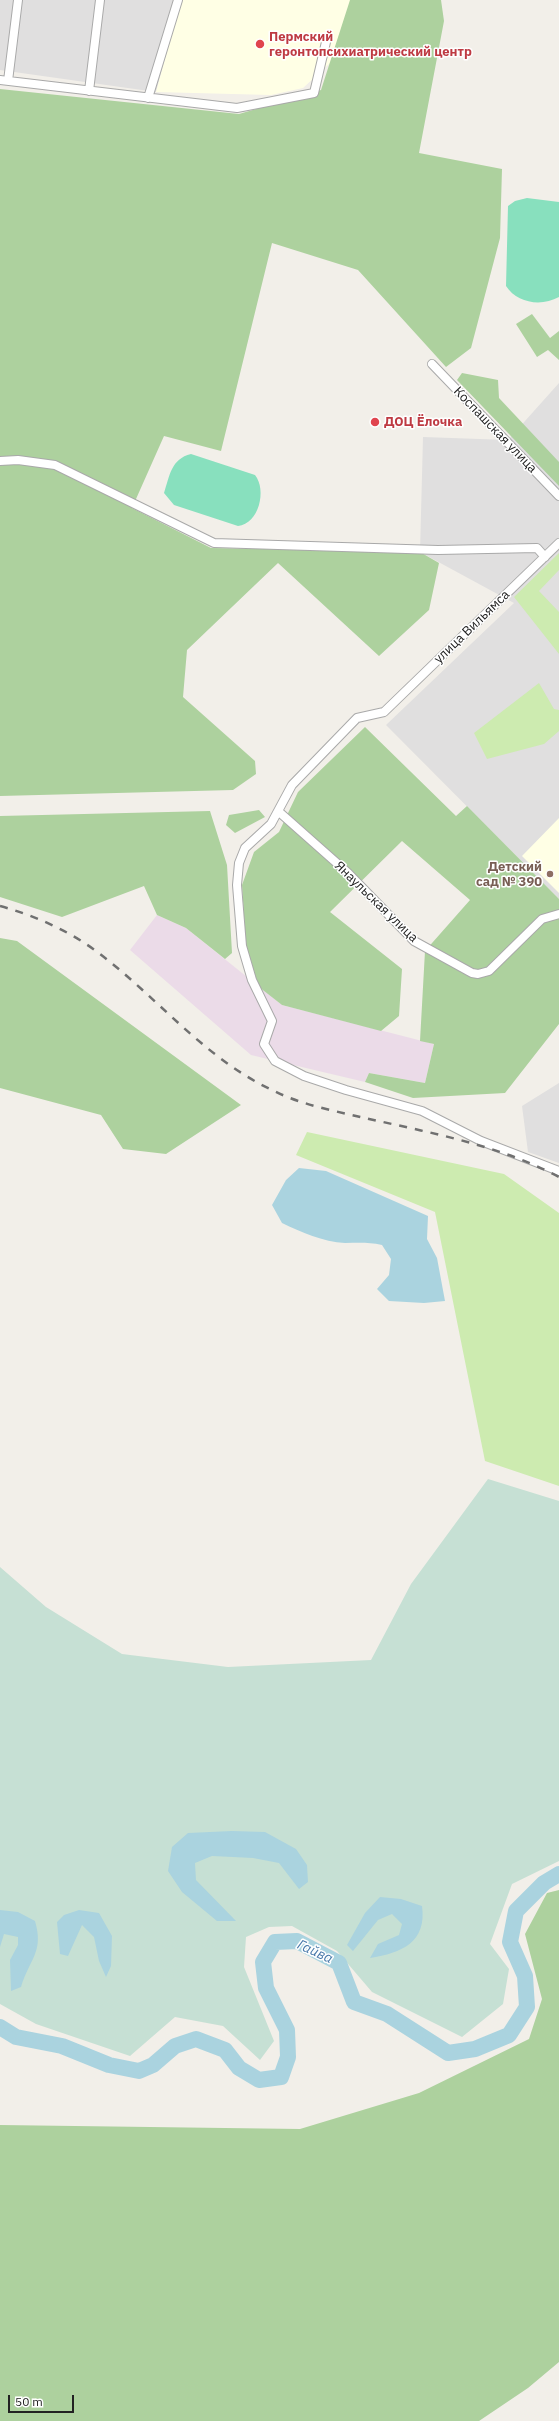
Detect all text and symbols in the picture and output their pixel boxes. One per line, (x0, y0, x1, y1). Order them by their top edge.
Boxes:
place label: Пермский геронтопсихиатрический центр (269, 29, 472, 60)
marker: Пермский геронтопсихиатрический центр (254, 38, 266, 50)
street label: Коспашская улица (450, 384, 540, 476)
place label: ДОЦ Ёлочка (384, 414, 462, 430)
marker: ДОЦ Ёлочка (369, 416, 381, 428)
street label: улица Вильямса (431, 587, 513, 667)
street label: Янаульская улица (331, 858, 421, 946)
place label: Детский сад № 390 (476, 859, 542, 890)
marker: Детский сад № 390 (545, 869, 555, 879)
water label: Гайва (295, 1936, 335, 1968)
scale bar (10, 2387, 76, 2413)
text: 50 m (15, 2394, 43, 2409)

